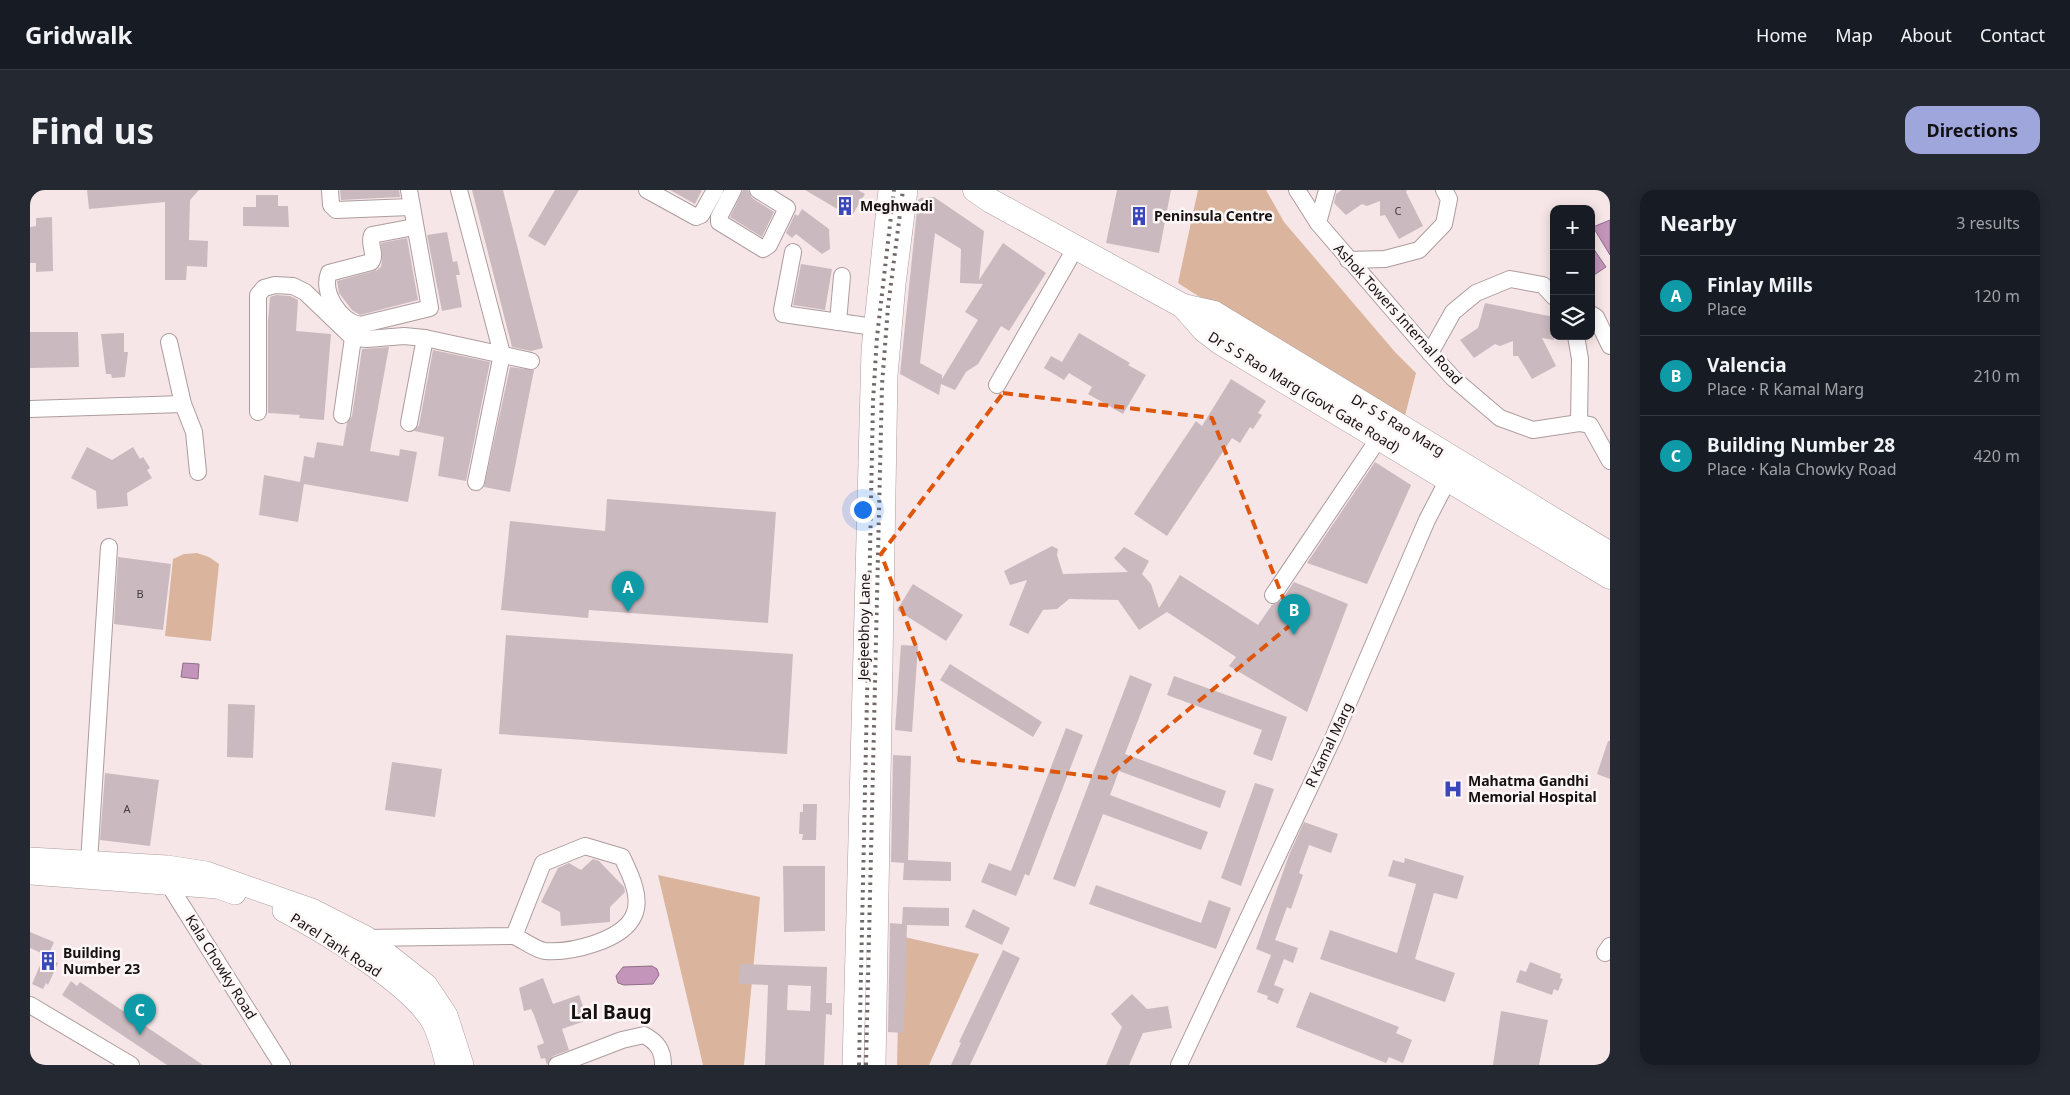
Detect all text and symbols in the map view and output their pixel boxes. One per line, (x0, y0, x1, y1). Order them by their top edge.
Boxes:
text: Gridwalk (25, 18, 132, 51)
text: Home (1756, 23, 1807, 47)
text: Map (1835, 23, 1873, 47)
text: About (1901, 23, 1952, 47)
text: Contact (1980, 23, 2045, 47)
button: Directions (1905, 106, 2040, 154)
text: Find us (30, 107, 154, 154)
building icon: Meghwadi (834, 195, 856, 217)
place label: Meghwadi (860, 196, 933, 215)
house number: C (1395, 203, 1402, 218)
building icon: Peninsula Centre (1128, 205, 1150, 227)
map controls (1550, 205, 1595, 340)
button: + (1550, 205, 1595, 250)
place label: Peninsula Centre (1154, 206, 1273, 225)
text: Nearby (1660, 209, 1736, 237)
text: 3 results (1956, 212, 2020, 234)
street label: Ashok Towers Internal Road (1330, 239, 1467, 388)
button: − (1550, 250, 1595, 295)
text: Finlay Mills (1707, 272, 1813, 298)
text: A (1670, 285, 1682, 307)
text: 120 m (1973, 285, 2020, 307)
button: layers (1550, 295, 1595, 340)
text: Place (1707, 298, 1747, 320)
street label: Dr S S Rao Marg (Govt Gate Road) (1205, 328, 1403, 456)
text: Valencia (1707, 352, 1787, 378)
text: B (1671, 365, 1681, 387)
text: 210 m (1973, 365, 2020, 387)
text: Place · R Kamal Marg (1707, 378, 1864, 400)
street label: Dr S S Rao Marg (1348, 391, 1448, 459)
text: Building Number 28 (1707, 432, 1895, 458)
text: C (1671, 445, 1681, 467)
text: 420 m (1973, 445, 2020, 467)
text: Place · Kala Chowky Road (1707, 458, 1897, 480)
your location (850, 497, 876, 523)
pin: A (612, 571, 644, 612)
street label: Jeejeebhoy Lane (853, 573, 874, 683)
house number: B (136, 586, 144, 601)
pin: B (1278, 594, 1310, 635)
street label: R Kamal Marg (1301, 699, 1357, 790)
place label: Mahatma Gandhi Memorial Hospital (1468, 771, 1597, 806)
hospital icon: Mahatma Gandhi Memorial Hospital (1442, 778, 1464, 800)
house number: A (123, 801, 131, 816)
street label: Parel Tank Road (287, 908, 385, 981)
street label: Kala Chowky Road (182, 911, 261, 1023)
place label: Building Number 23 (63, 943, 140, 978)
building icon: Building Number 23 (37, 950, 59, 972)
pin: C (124, 994, 156, 1035)
district label: Lal Baug (571, 999, 651, 1025)

